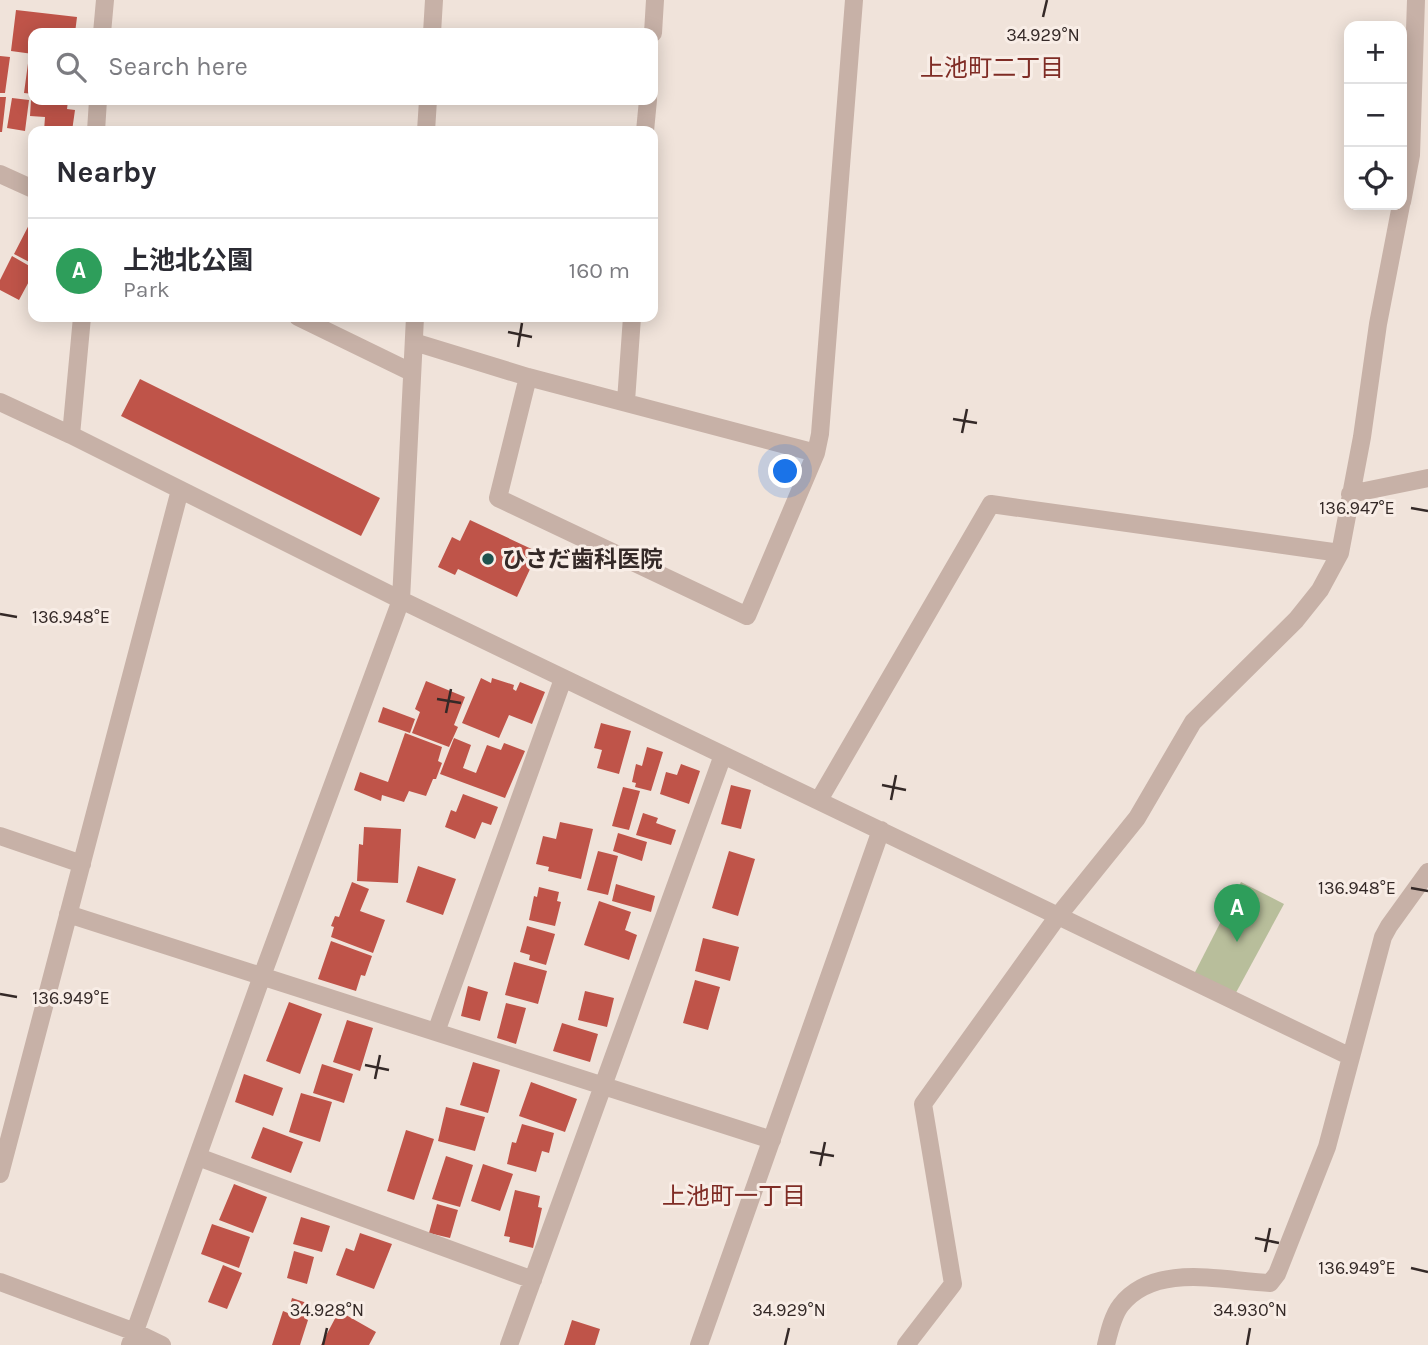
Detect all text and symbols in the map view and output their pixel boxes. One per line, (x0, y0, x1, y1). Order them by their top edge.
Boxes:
map controls (1344, 21, 1407, 210)
button: + (1344, 21, 1407, 84)
text: 34.929°N (1006, 24, 1080, 46)
search box (28, 28, 658, 105)
icon: search (52, 48, 90, 86)
text: Search here (108, 51, 248, 82)
district label: 上池町二丁目 (920, 54, 1064, 82)
button: − (1344, 84, 1407, 147)
button: locate (1344, 147, 1407, 210)
text: Nearby (56, 154, 156, 190)
text: 上池北公園 (123, 245, 253, 276)
text: A (72, 257, 86, 284)
text: 160 m (569, 257, 630, 284)
text: Park (123, 276, 170, 303)
your location (768, 454, 802, 488)
text: 136.947°E (1319, 497, 1395, 519)
place label: ひさだ歯科医院 (502, 546, 663, 573)
marker: ひさだ歯科医院 (480, 551, 496, 567)
text: 136.948°E (32, 606, 110, 628)
text: 136.948°E (1318, 877, 1396, 899)
pin: A (1214, 884, 1260, 942)
text: 136.949°E (32, 987, 110, 1009)
district label: 上池町一丁目 (662, 1182, 806, 1210)
text: 136.949°E (1318, 1257, 1396, 1279)
text: 34.928°N (290, 1299, 364, 1321)
text: 34.929°N (752, 1299, 826, 1321)
text: 34.930°N (1213, 1299, 1287, 1321)

